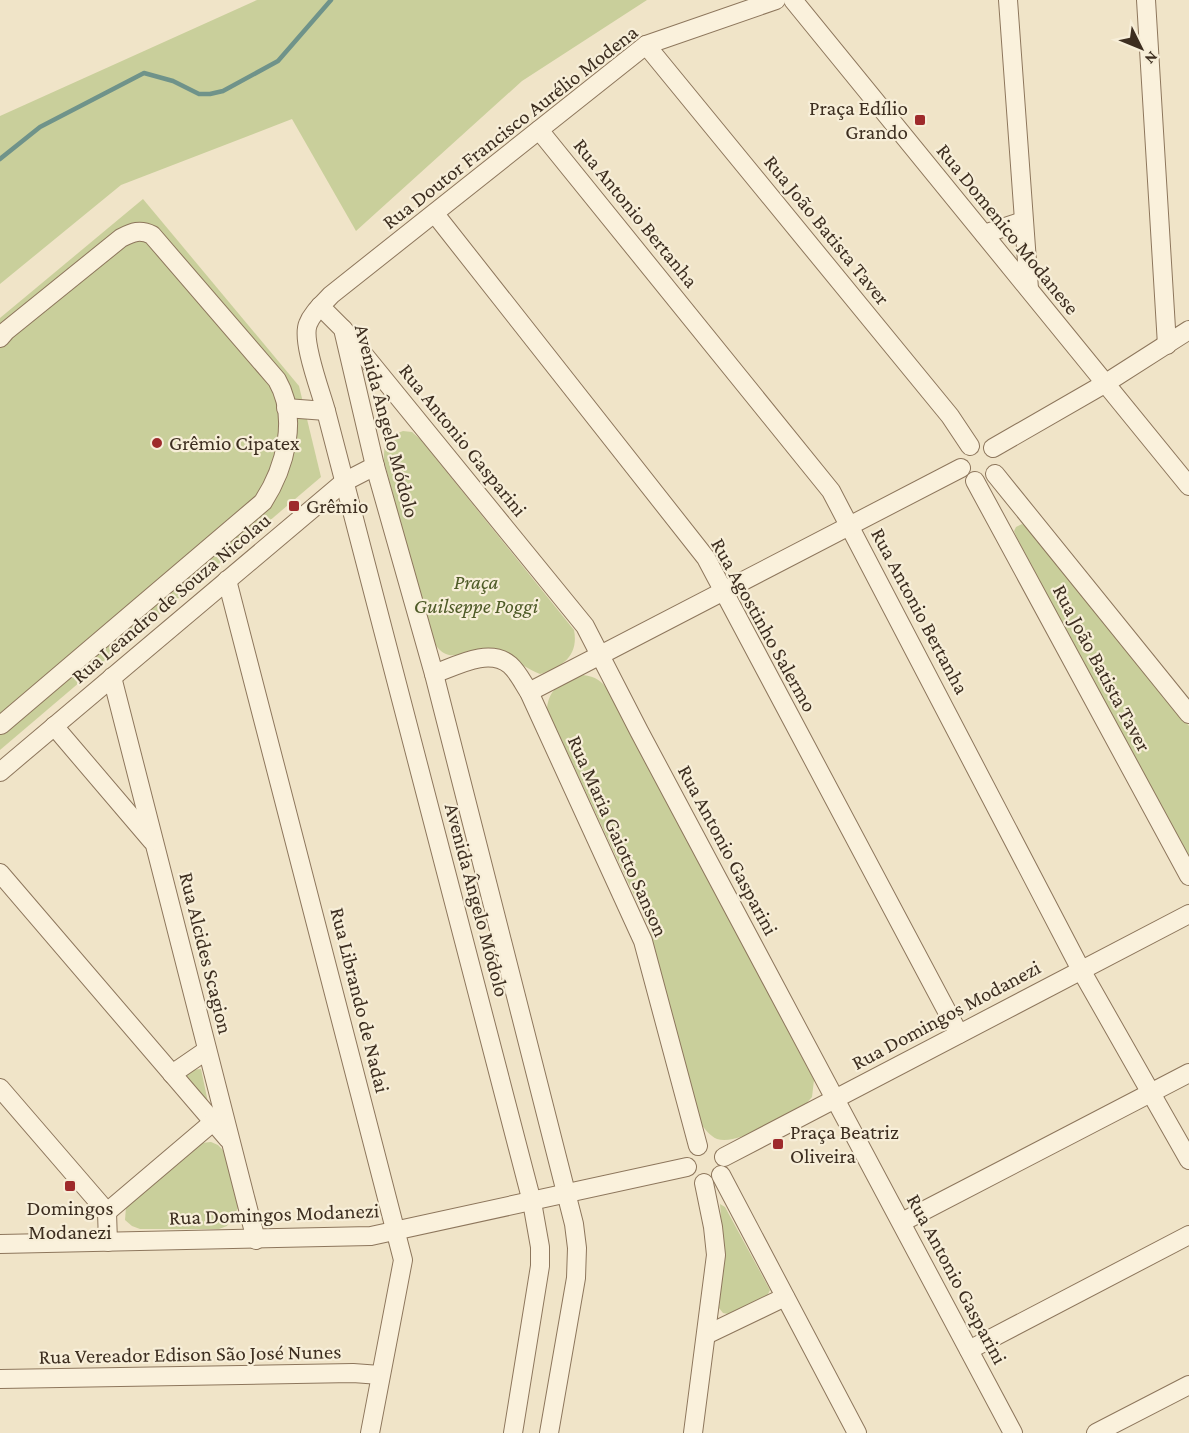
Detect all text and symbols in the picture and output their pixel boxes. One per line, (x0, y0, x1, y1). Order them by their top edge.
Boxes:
north arrow (1111, 18, 1171, 78)
street label: Rua Doutor Francisco Aurélio Modena (377, 20, 643, 234)
text: N (1142, 48, 1162, 68)
place label: Praça Edílio Grando (809, 96, 908, 144)
marker: Praça Edílio Grando (913, 113, 927, 127)
street label: Rua Antonio Bertanha (569, 134, 704, 293)
street label: Rua Domenico Modanese (932, 139, 1084, 319)
street label: Rua João Batista Taver (759, 150, 895, 310)
street label: Avenida Ângelo Módolo (350, 322, 424, 520)
street label: Rua Antonio Gasparini (394, 359, 532, 522)
place label: Grêmio Cipatex (169, 431, 300, 455)
marker: Grêmio Cipatex (150, 436, 164, 450)
place label: Grêmio (306, 494, 368, 518)
marker: Grêmio (287, 499, 301, 513)
street label: Rua Leandro de Souza Nicolau (67, 508, 275, 688)
street label: Rua Antonio Bertanha (866, 524, 974, 698)
street label: Rua Agostinho Salermo (706, 534, 822, 716)
park label: Praça Guilseppe Poggi (414, 570, 539, 618)
street label: Rua João Batista Taver (1048, 580, 1156, 756)
street label: Rua Maria Gaiotto Sanson (563, 732, 673, 940)
street label: Rua Antonio Gasparini (673, 761, 783, 940)
street label: Avenida Ângelo Módolo (440, 801, 514, 999)
street label: Rua Alcides Scagion (174, 870, 238, 1036)
street label: Rua Librando de Nadai (325, 905, 395, 1096)
street label: Rua Domingos Modanezi (847, 955, 1045, 1075)
place label: Praça Beatriz Oliveira (790, 1120, 899, 1168)
marker: Praça Beatriz Oliveira (771, 1137, 785, 1151)
marker: Domingos Modanezi (63, 1179, 77, 1193)
street label: Rua Antonio Gasparini (902, 1190, 1012, 1369)
place label: Domingos Modanezi (27, 1196, 113, 1244)
street label: Rua Domingos Modanezi (168, 1198, 380, 1230)
street label: Rua Vereador Edison São José Nunes (38, 1339, 342, 1369)

